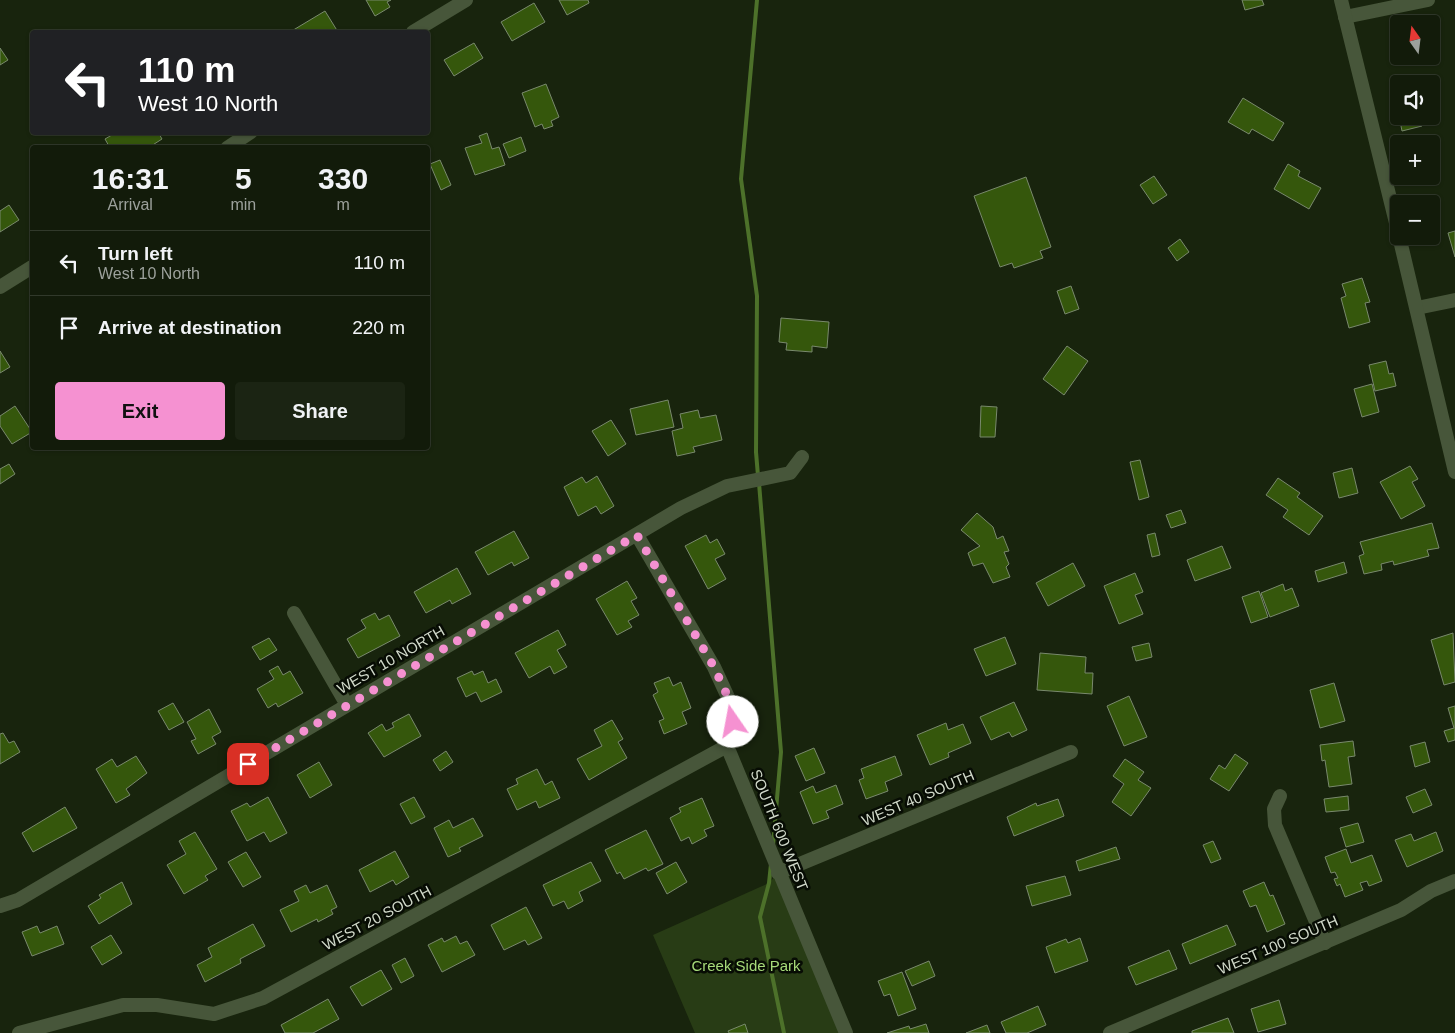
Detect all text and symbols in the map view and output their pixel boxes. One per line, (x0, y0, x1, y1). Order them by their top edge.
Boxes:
north arrow (1390, 15, 1440, 65)
map controls (1390, 15, 1440, 245)
icon: left (55, 50, 120, 115)
text: 110 m (138, 50, 235, 89)
button: sound (1390, 75, 1440, 125)
text: West 10 North (138, 91, 278, 116)
button: + (1390, 135, 1440, 185)
text: 16:31 (92, 162, 169, 195)
text: 5 (235, 162, 252, 195)
text: 330 (318, 162, 368, 195)
button: − (1390, 195, 1440, 245)
text: Arrival (108, 196, 153, 213)
text: min (230, 196, 256, 213)
text: m (336, 196, 350, 213)
text: Turn left (98, 243, 173, 264)
icon: left (55, 249, 83, 277)
text: 110 m (354, 252, 405, 273)
text: West 10 North (98, 265, 200, 282)
icon: arrive (55, 314, 83, 342)
text: Arrive at destination (98, 317, 282, 338)
text: 220 m (352, 317, 405, 338)
button: Exit (55, 382, 225, 440)
button: Share (235, 382, 405, 440)
street label: WEST 10 NORTH (334, 622, 447, 697)
position arrow (706, 695, 758, 747)
pin (227, 743, 269, 785)
icon: arrive (234, 750, 262, 778)
street label: WEST 40 SOUTH (859, 766, 977, 829)
street label: SOUTH 600 WEST (747, 767, 812, 893)
street label: WEST 20 SOUTH (320, 882, 434, 953)
street label: WEST 100 SOUTH (1215, 912, 1340, 978)
park label: Creek Side Park (691, 957, 801, 974)

